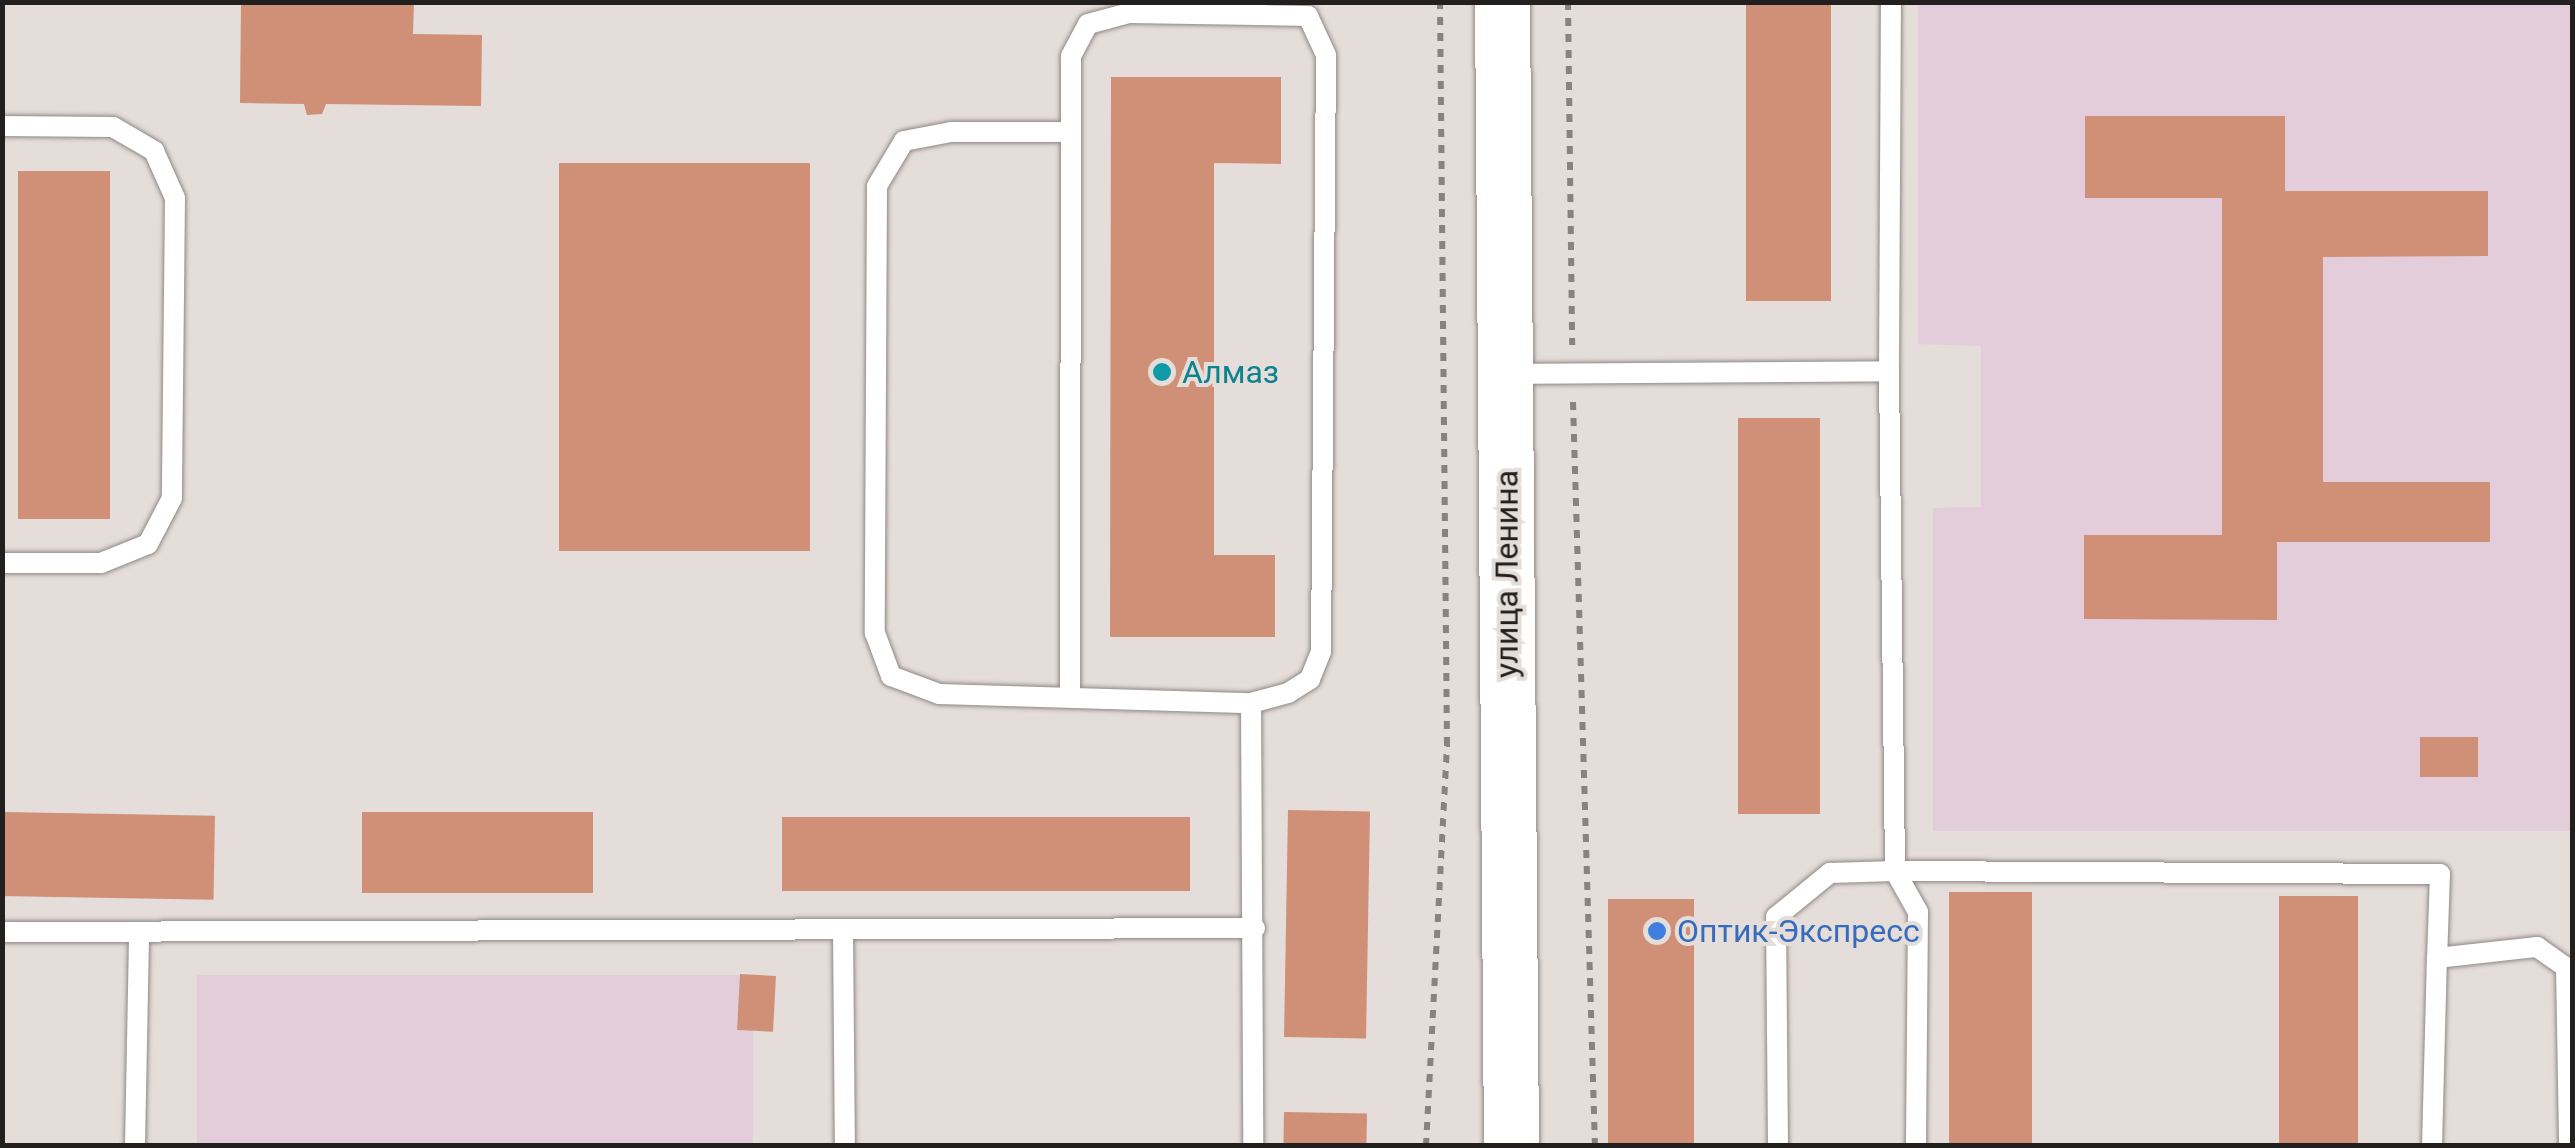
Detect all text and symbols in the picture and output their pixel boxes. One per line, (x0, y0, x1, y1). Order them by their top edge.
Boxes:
place label: Алмаз (1182, 353, 1279, 391)
marker: Алмаз (1151, 361, 1173, 383)
street label: улица Ленина (1488, 470, 1526, 678)
place label: Оптик-Экспресс (1677, 912, 1920, 950)
marker: Оптик-Экспресс (1646, 920, 1668, 942)

